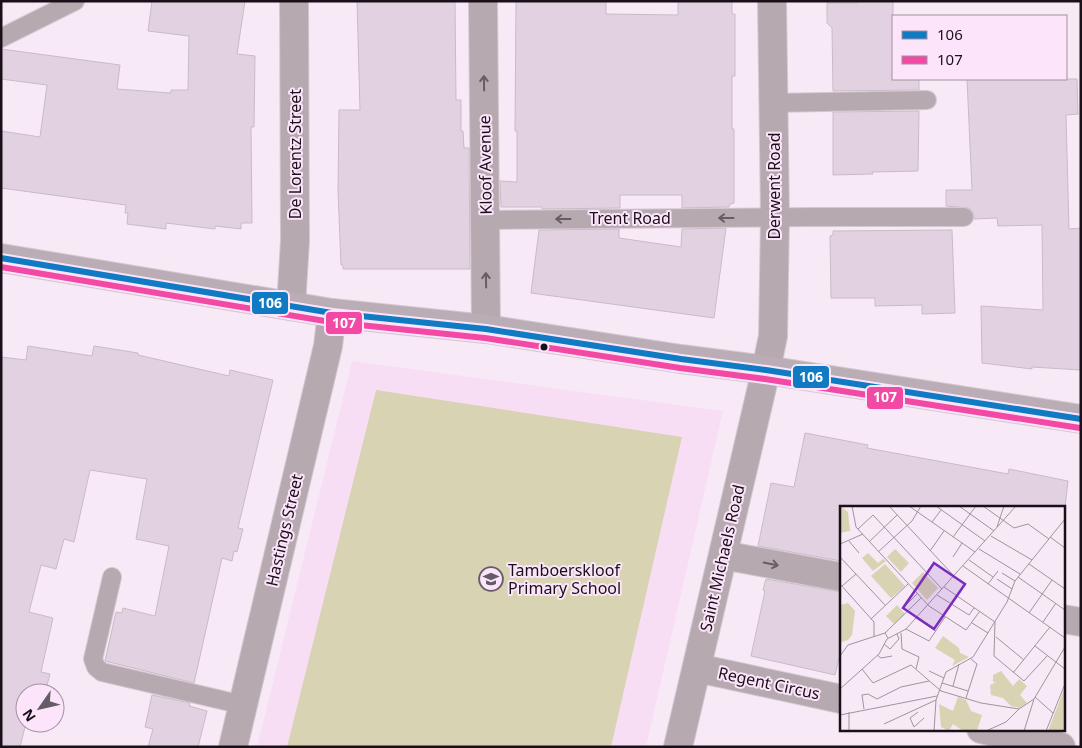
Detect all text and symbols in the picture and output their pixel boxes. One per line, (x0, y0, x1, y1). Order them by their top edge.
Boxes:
legend (892, 15, 1067, 80)
text: 106 (937, 24, 963, 44)
text: 107 (937, 49, 963, 69)
one-way arrow (479, 75, 488, 91)
street label: De Lorentz Street (284, 89, 306, 219)
street label: Kloof Avenue (473, 115, 497, 215)
street label: Derwent Road (763, 132, 785, 240)
street label: Trent Road (589, 207, 671, 229)
one-way arrow (718, 213, 734, 223)
one-way arrow (556, 214, 572, 224)
one-way arrow (481, 273, 491, 289)
line badge: 106 (251, 291, 289, 315)
text: 106 (258, 293, 282, 312)
line badge: 107 (325, 311, 363, 335)
text: 107 (332, 313, 356, 332)
unlabelled marker (539, 342, 549, 352)
line badge: 106 (792, 365, 830, 389)
text: 106 (799, 367, 823, 386)
line badge: 107 (866, 386, 904, 410)
text: 107 (873, 387, 897, 406)
street label: Hastings Street (260, 471, 308, 588)
street label: Saint Michaels Road (694, 482, 750, 634)
inset map (840, 506, 1064, 730)
place label: Tamboerskloof Primary School (508, 559, 621, 599)
one-way arrow (763, 559, 779, 569)
school or university icon: Tamboerskloof Primary School (478, 566, 504, 592)
street label: Regent Circus (716, 661, 822, 705)
north arrow (15, 683, 65, 733)
text: N (18, 706, 40, 726)

